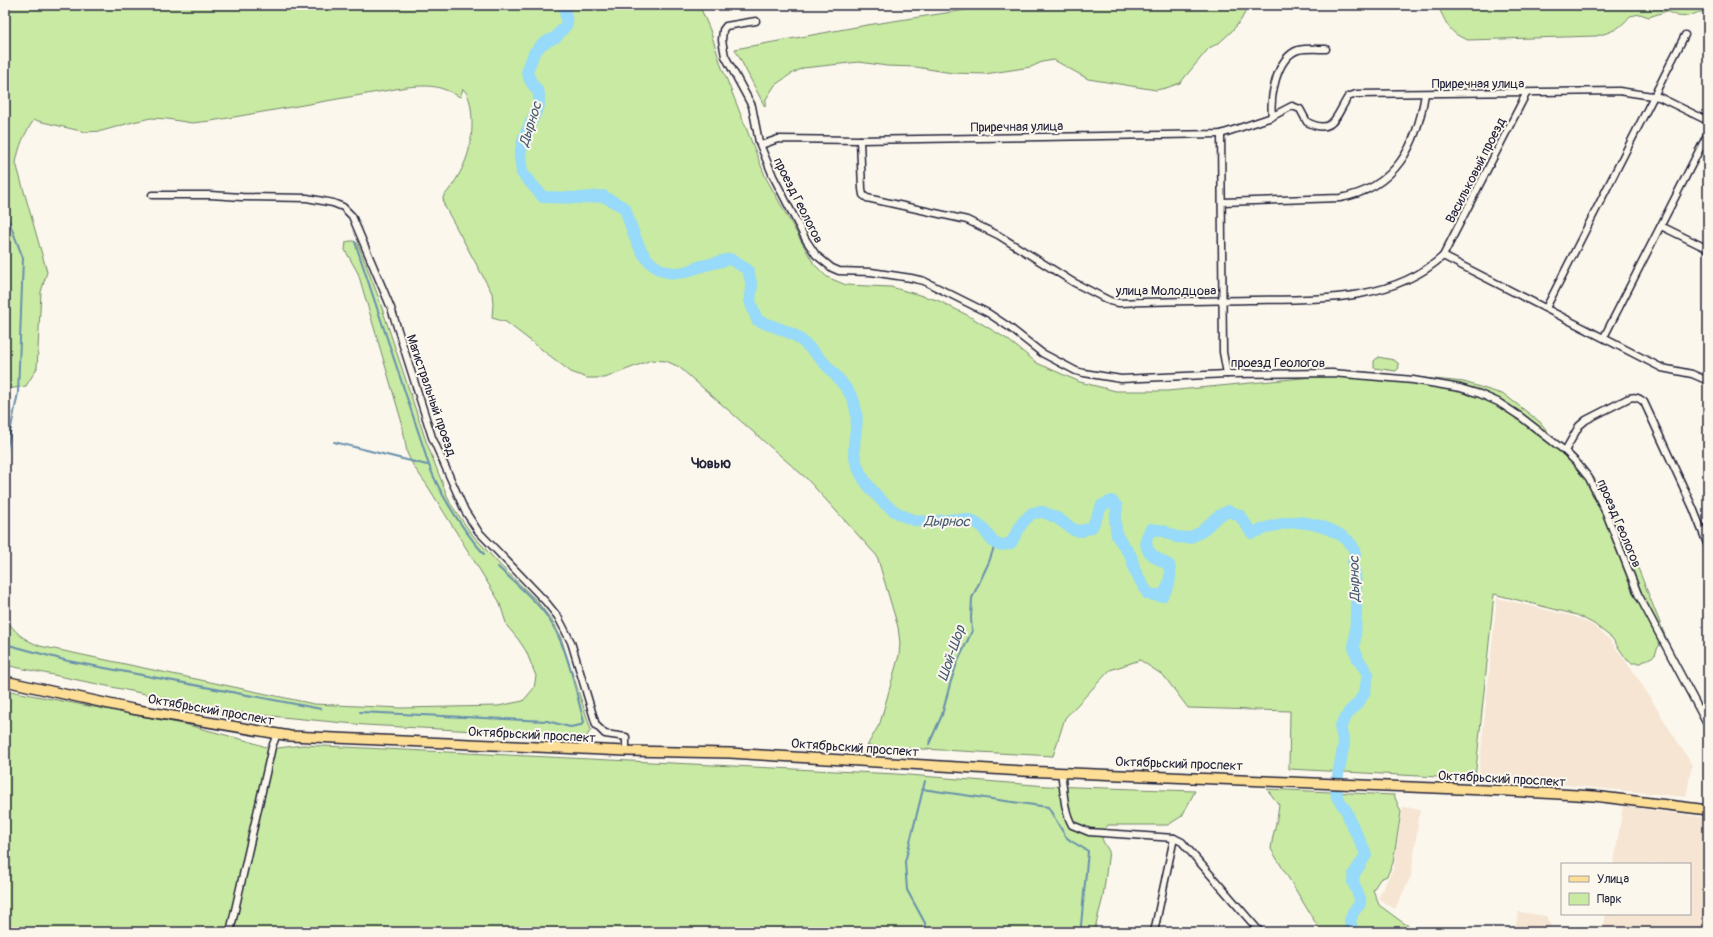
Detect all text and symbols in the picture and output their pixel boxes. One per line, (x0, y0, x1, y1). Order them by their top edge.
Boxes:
street label: Приречная улица (1432, 76, 1524, 92)
water label: Дырнос (515, 99, 546, 149)
street label: Васильковый проезд (1442, 115, 1510, 226)
street label: Приречная улица (971, 118, 1063, 136)
street label: проезд Геологов (770, 155, 827, 246)
street label: улица Молодцова (1115, 283, 1216, 299)
street label: Магистральный проезд (403, 332, 459, 458)
street label: проезд Геологов (1231, 355, 1325, 371)
district label: Човью (691, 455, 731, 472)
street label: проезд Геологов (1593, 477, 1645, 570)
water label: Дырнос (923, 513, 971, 530)
water label: Дырнос (1346, 555, 1363, 603)
water label: Шой-Шор (934, 622, 969, 683)
street label: Октябрьский проспект (146, 691, 276, 729)
street label: Октябрьский проспект (468, 724, 597, 746)
street label: Октябрьский проспект (791, 736, 920, 760)
street label: Октябрьский проспект (1115, 754, 1244, 774)
street label: Октябрьский проспект (1438, 768, 1567, 790)
legend (1561, 863, 1691, 915)
text: Улица (1597, 872, 1629, 887)
text: Парк (1597, 892, 1622, 907)

